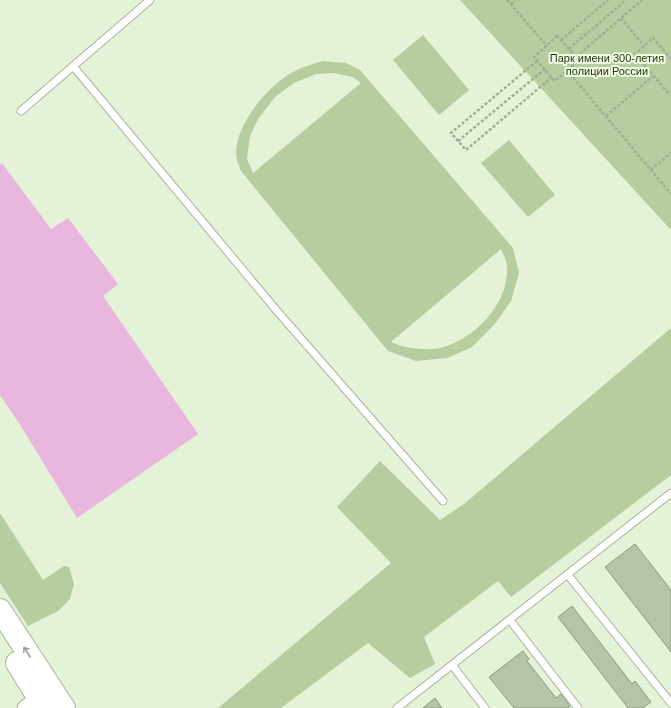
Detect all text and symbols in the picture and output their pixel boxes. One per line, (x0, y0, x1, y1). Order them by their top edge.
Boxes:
park label: Парк имени 300-летия полиции России (550, 52, 664, 77)
one-way arrow (23, 646, 31, 658)

